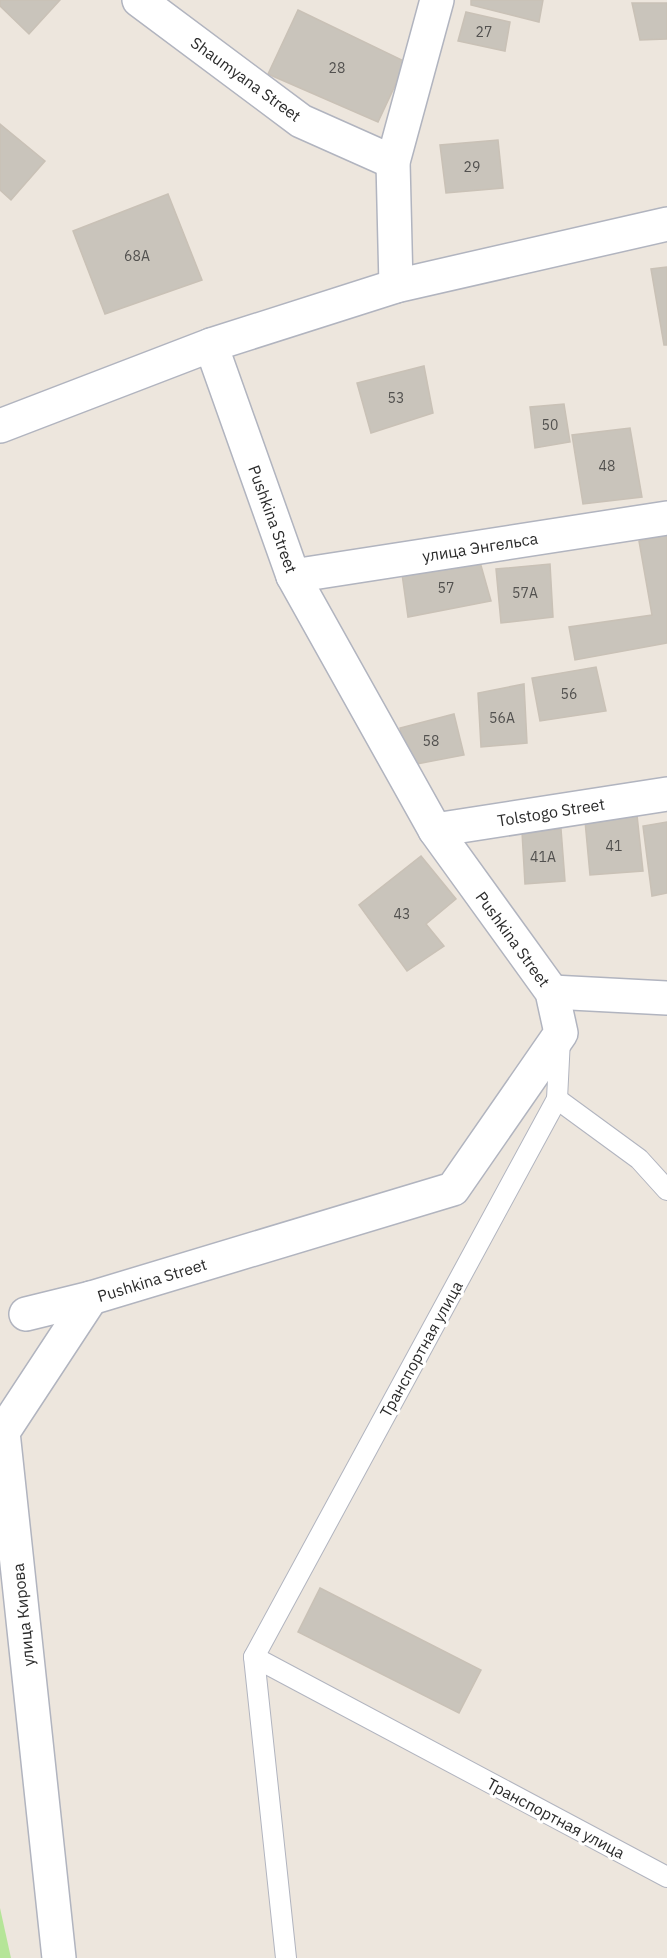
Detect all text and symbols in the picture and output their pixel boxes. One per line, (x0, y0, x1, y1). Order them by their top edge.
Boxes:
house number: 27 (476, 23, 492, 41)
street label: Shaumyana Street (187, 32, 305, 126)
house number: 28 (329, 59, 345, 77)
house number: 29 (464, 158, 480, 176)
house number: 68А (124, 247, 150, 265)
house number: 53 (388, 389, 404, 407)
house number: 50 (542, 416, 558, 434)
house number: 48 (599, 457, 615, 475)
street label: Pushkina Street (244, 462, 302, 576)
street label: улица Энгельса (421, 528, 540, 566)
house number: 57 (438, 579, 454, 597)
house number: 57А (512, 584, 538, 602)
house number: 56 (561, 685, 577, 703)
house number: 56А (489, 709, 515, 727)
house number: 58 (423, 732, 439, 750)
street label: Tolstogo Street (496, 794, 606, 830)
house number: 41 (606, 837, 622, 855)
house number: 41А (530, 848, 556, 866)
street label: Pushkina Street (472, 887, 554, 991)
house number: 43 (394, 905, 410, 923)
street label: Pushkina Street (95, 1254, 209, 1306)
street label: Транспортная улица (375, 1277, 467, 1421)
street label: улица Кирова (8, 1562, 38, 1668)
street label: Транспортная улица (484, 1773, 629, 1863)

